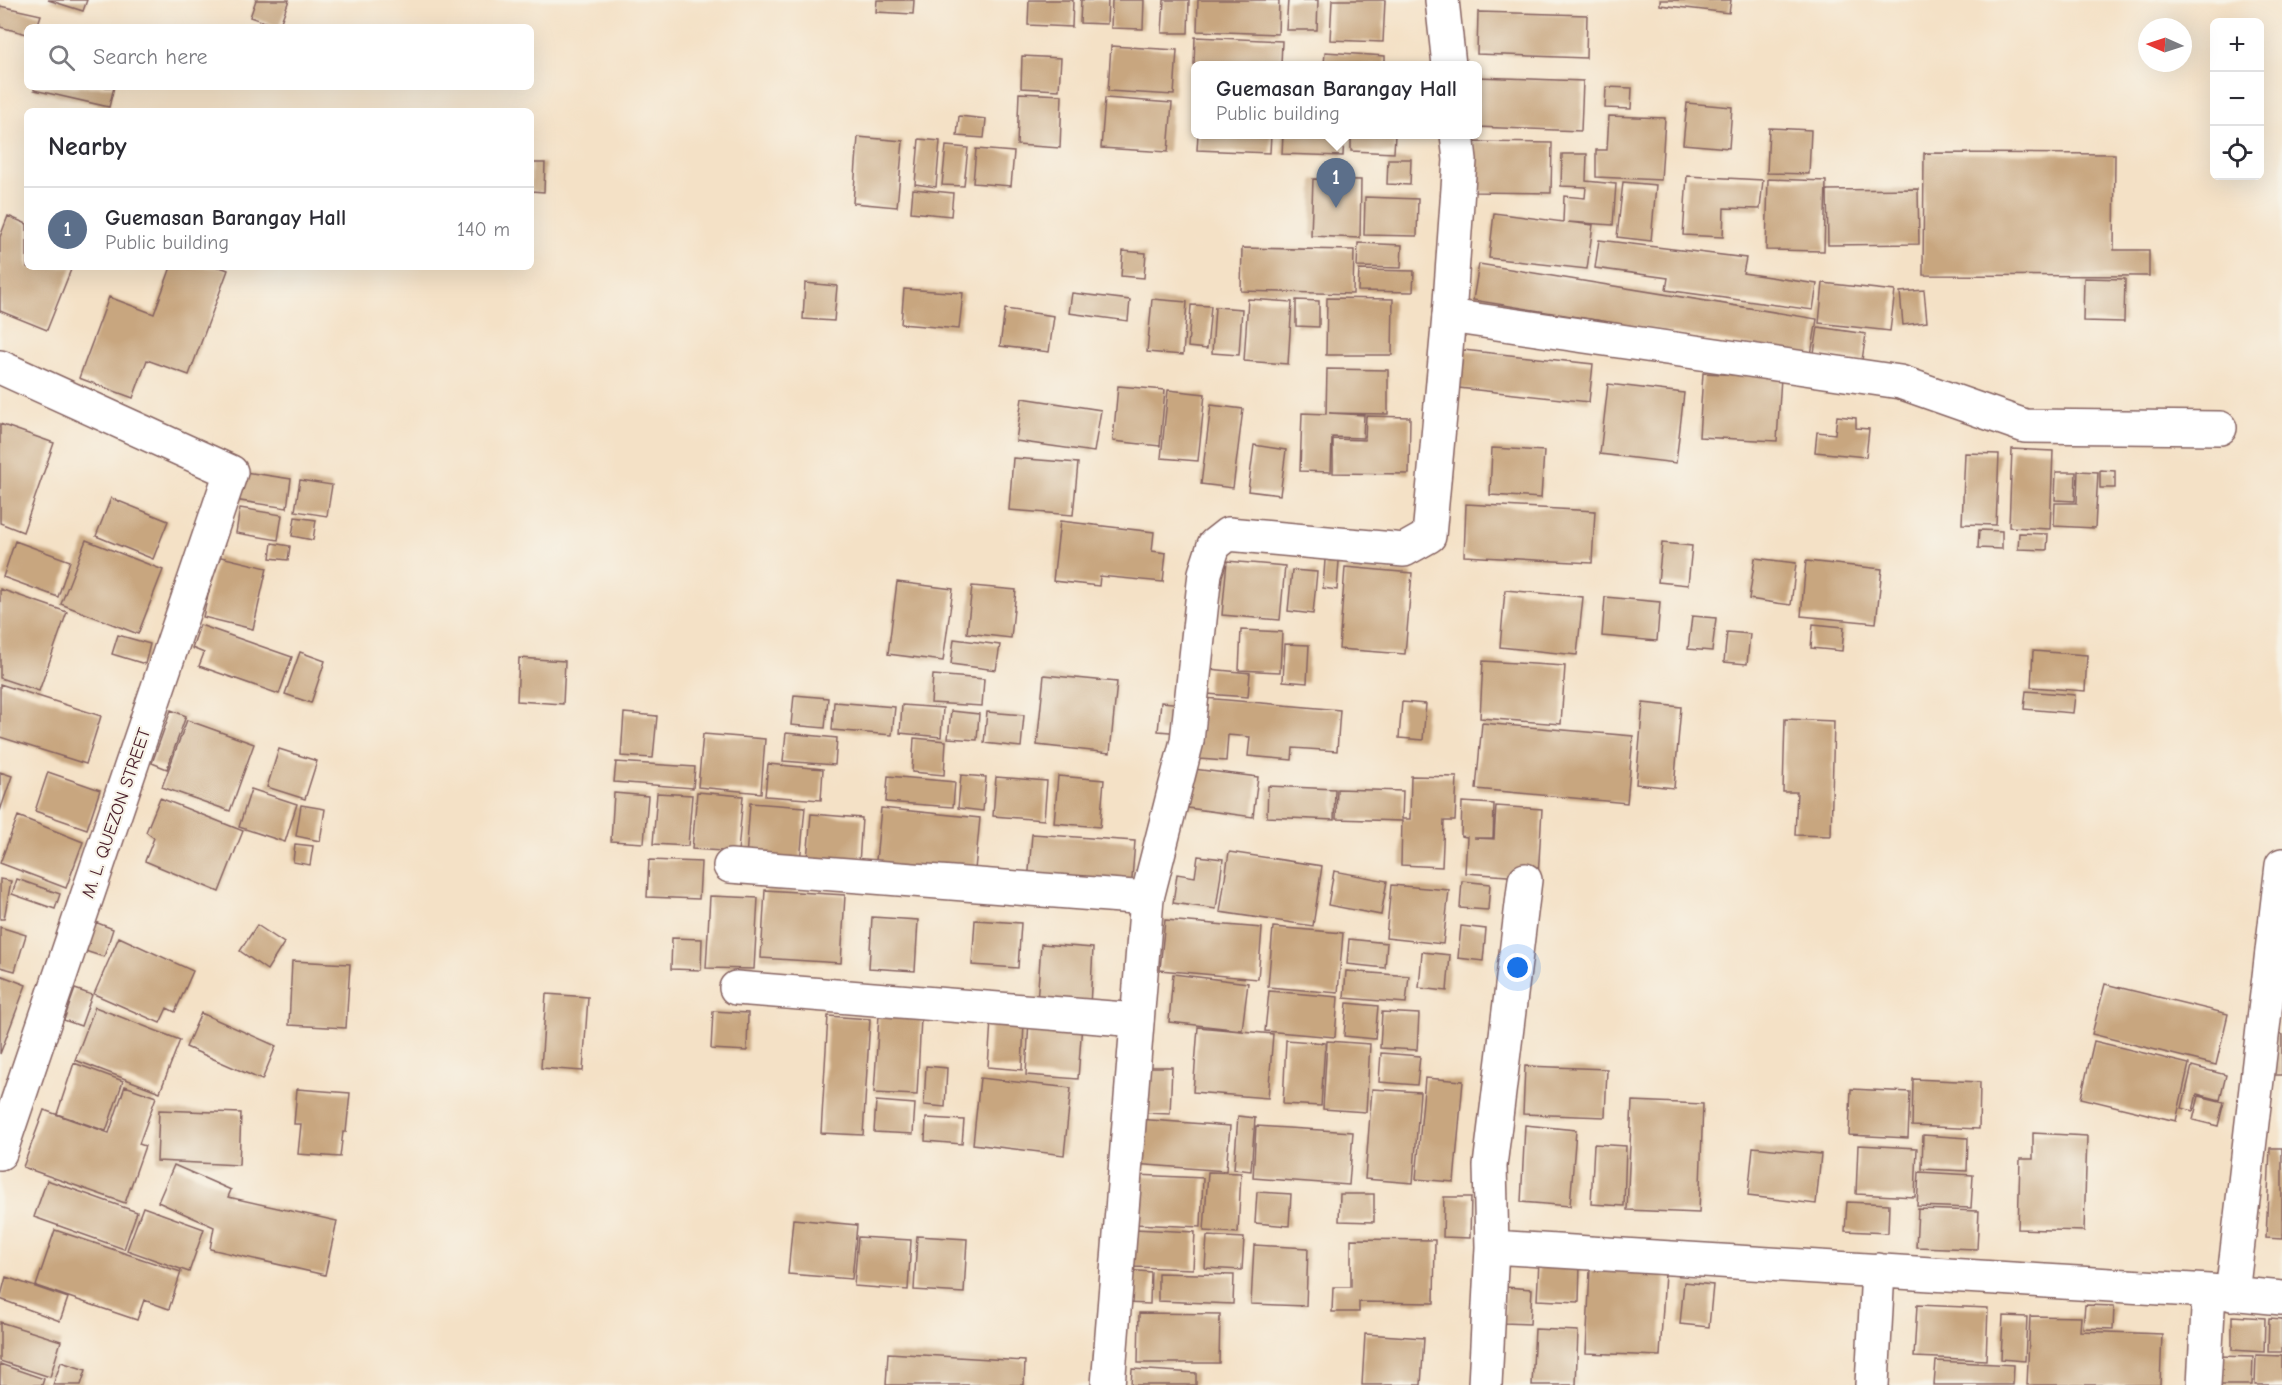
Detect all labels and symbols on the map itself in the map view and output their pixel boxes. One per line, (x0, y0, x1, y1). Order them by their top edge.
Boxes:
north arrow (2138, 18, 2192, 72)
pin: 1 (1316, 158, 1356, 208)
street label: M. L. QUEZON STREET (78, 725, 156, 901)
your location (1503, 953, 1532, 982)

